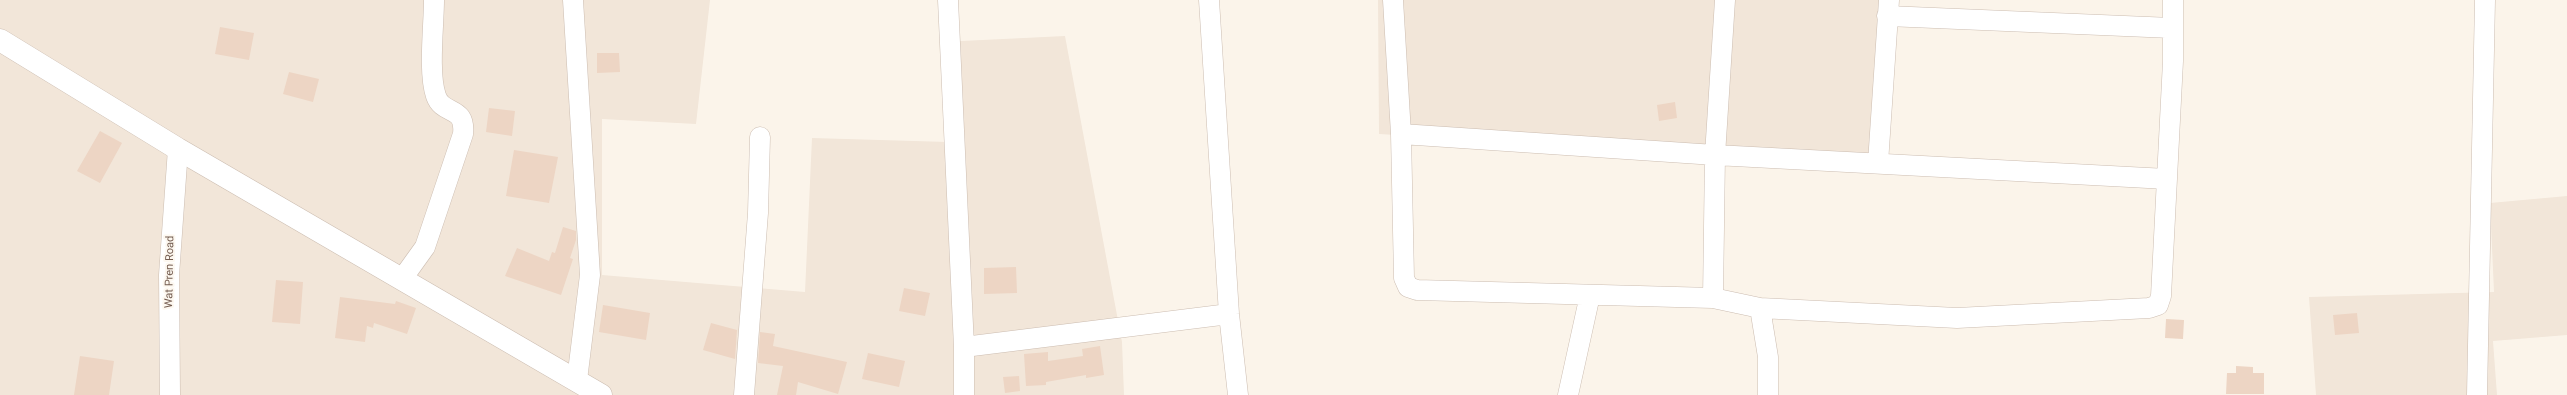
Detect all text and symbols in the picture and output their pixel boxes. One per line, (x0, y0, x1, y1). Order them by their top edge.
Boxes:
street label: Wat Pren Road (163, 236, 177, 308)

